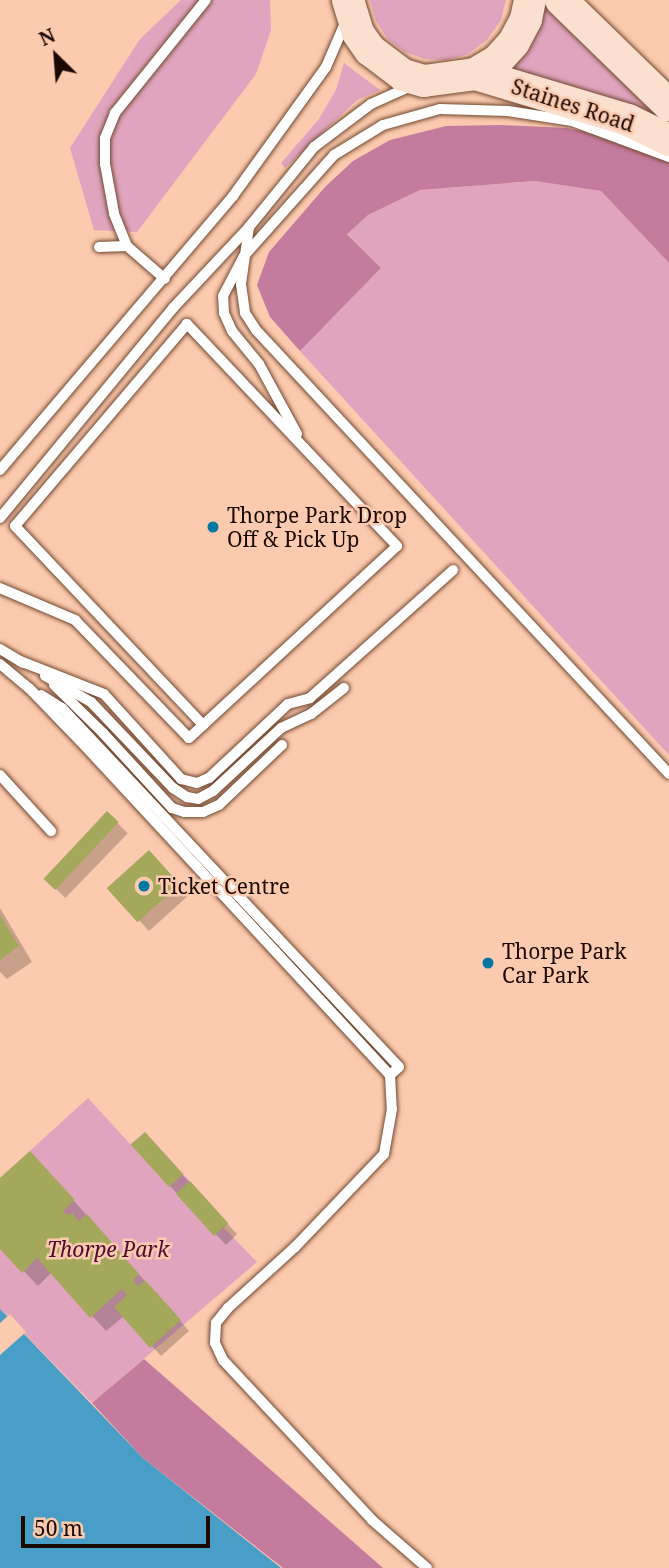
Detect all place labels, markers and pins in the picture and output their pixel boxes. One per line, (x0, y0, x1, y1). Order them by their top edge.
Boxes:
place label: Thorpe Park Drop Off & Pick Up (227, 502, 407, 552)
marker: Thorpe Park Drop Off & Pick Up (205, 519, 221, 535)
place label: Ticket Centre (158, 873, 290, 899)
marker: Ticket Centre (136, 878, 152, 894)
place label: Thorpe Park Car Park (502, 938, 626, 988)
marker: Thorpe Park Car Park (480, 955, 496, 971)

